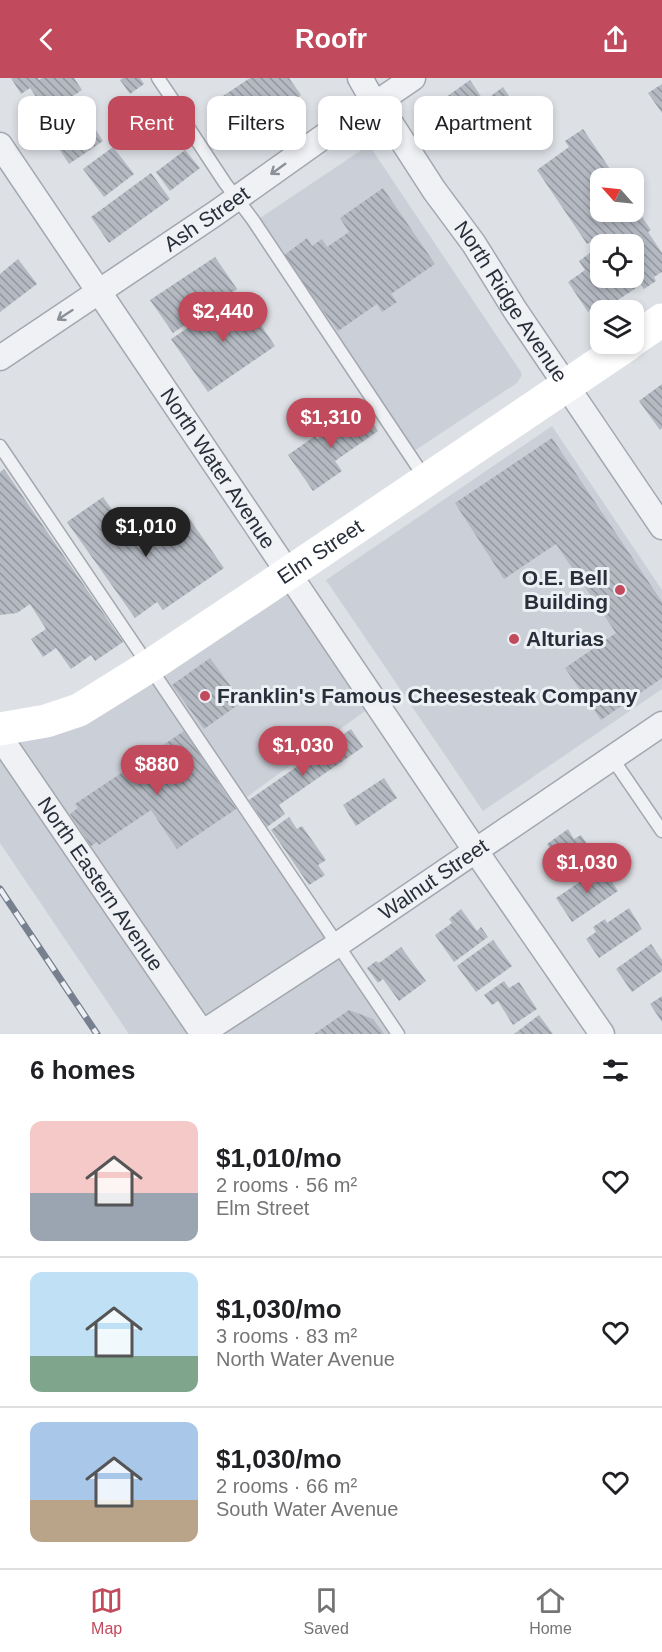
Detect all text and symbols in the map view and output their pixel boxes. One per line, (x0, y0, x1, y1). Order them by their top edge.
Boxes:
icon: back (30, 23, 63, 56)
icon: share (599, 23, 632, 56)
text: Roofr (295, 24, 367, 54)
chip: Buy (18, 96, 96, 150)
chip: Rent (108, 96, 195, 150)
chip: Filters (207, 96, 306, 150)
chip: New (318, 96, 402, 150)
chip: Apartment (414, 96, 553, 150)
one-way arrow (270, 163, 286, 176)
north arrow (590, 168, 644, 222)
map controls (590, 168, 644, 354)
street label: Ash Street (159, 181, 253, 256)
street label: North Ridge Avenue (450, 216, 572, 386)
button: locate (590, 234, 644, 288)
pin: $2,440 (174, 292, 272, 343)
text: $2,440 (192, 300, 254, 322)
button: layers (590, 300, 644, 354)
one-way arrow (57, 309, 73, 321)
street label: North Water Avenue (156, 384, 280, 553)
pin: $1,310 (282, 398, 380, 449)
text: $1,310 (300, 406, 362, 428)
pin: $1,010 (97, 507, 195, 558)
street label: Elm Street (273, 514, 367, 588)
text: $1,010 (115, 515, 177, 537)
place label: O.E. Bell Building (522, 566, 608, 613)
marker: O.E. Bell Building (613, 583, 627, 597)
place label: Alturias (526, 627, 604, 650)
marker: Alturias (507, 632, 521, 646)
place label: Franklin's Famous Cheesesteak Company (217, 684, 638, 707)
marker: Franklin's Famous Cheesesteak Company (198, 689, 212, 703)
pin: $1,030 (254, 726, 352, 777)
text: $1,030 (272, 734, 334, 756)
pin: $880 (121, 745, 193, 796)
text: $880 (135, 753, 179, 775)
street label: North Eastern Avenue (33, 792, 168, 975)
street label: Walnut Street (375, 834, 492, 924)
pin: $1,030 (538, 843, 636, 894)
text: $1,030 (556, 851, 618, 873)
icon: filters (599, 1054, 632, 1087)
text: 6 homes (30, 1055, 136, 1085)
text: $1,010/mo (216, 1143, 342, 1173)
icon: home (78, 1145, 150, 1217)
icon: heart (599, 1165, 632, 1198)
text: 2 rooms · 56 m² (216, 1174, 357, 1196)
text: Elm Street (216, 1197, 309, 1219)
text: $1,030/mo (216, 1294, 342, 1324)
icon: home (78, 1296, 150, 1368)
icon: heart (599, 1316, 632, 1349)
text: 3 rooms · 83 m² (216, 1325, 357, 1347)
text: North Water Avenue (216, 1348, 395, 1370)
text: $1,030/mo (216, 1444, 342, 1474)
icon: home (78, 1446, 150, 1518)
icon: heart (599, 1466, 632, 1499)
text: 2 rooms · 66 m² (216, 1475, 357, 1497)
text: South Water Avenue (216, 1498, 398, 1520)
tab: Map (90, 1584, 123, 1638)
tab: Saved (303, 1584, 349, 1638)
tab: Home (529, 1584, 572, 1638)

